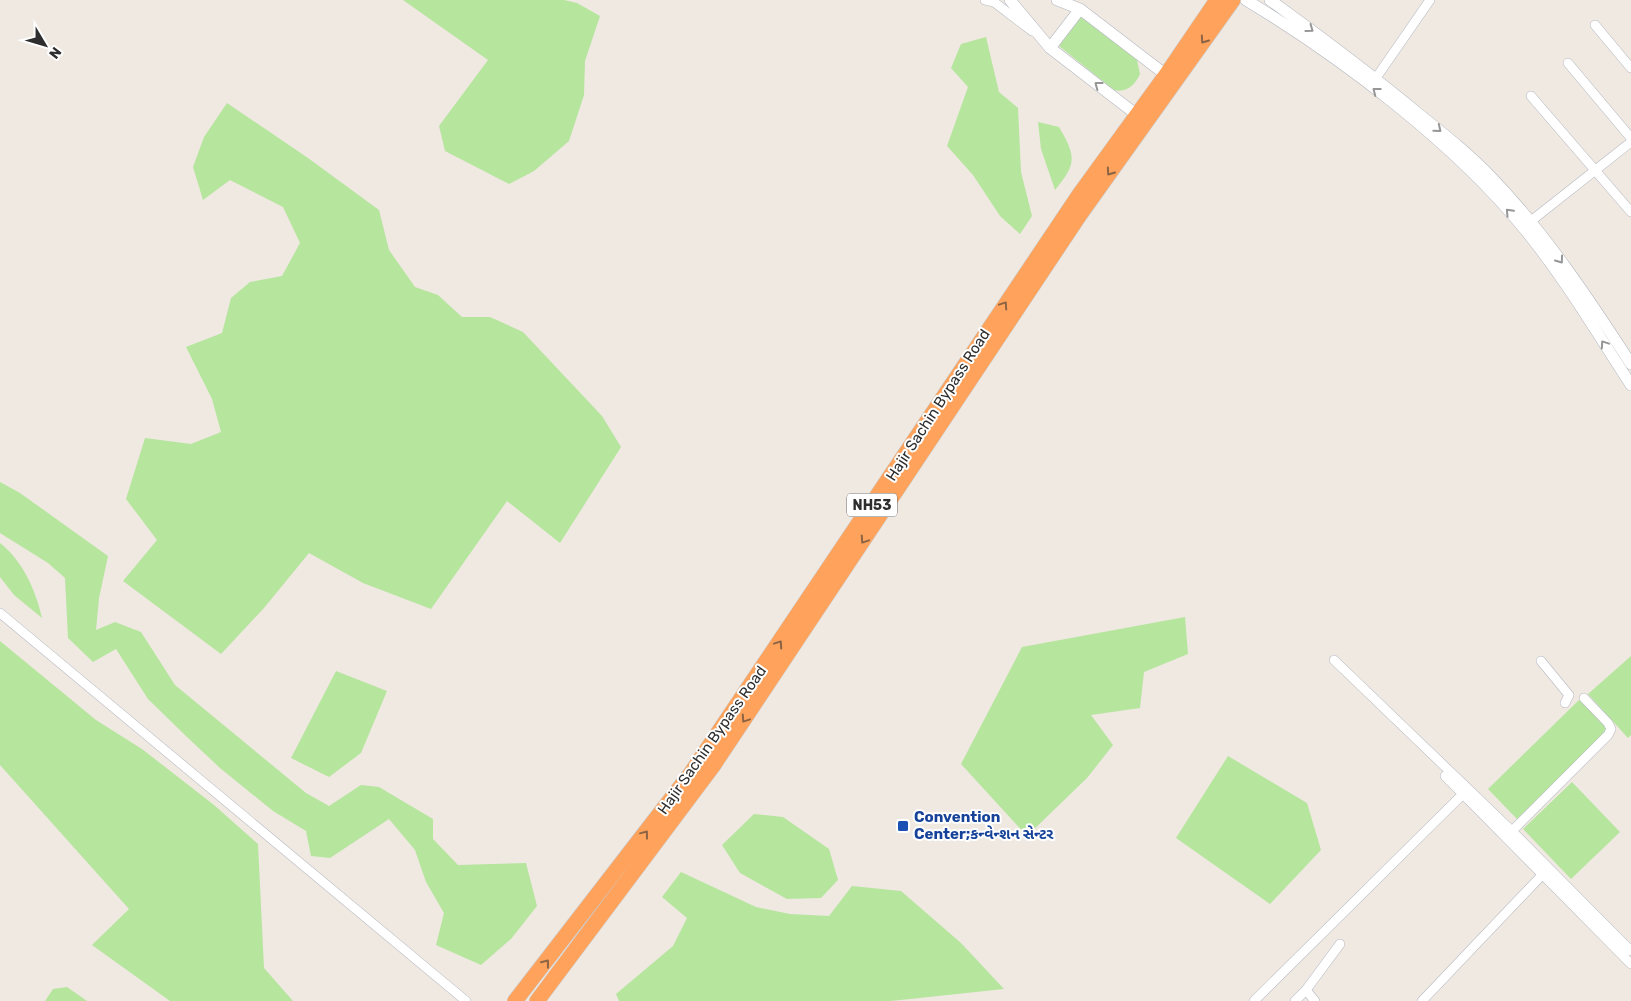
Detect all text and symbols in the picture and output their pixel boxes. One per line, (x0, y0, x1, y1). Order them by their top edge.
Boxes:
north arrow (20, 20, 70, 70)
one-way arrow (1304, 23, 1314, 32)
one-way arrow (1201, 34, 1210, 44)
text: N (45, 43, 65, 62)
one-way arrow (1094, 82, 1104, 91)
one-way arrow (1373, 89, 1382, 97)
one-way arrow (1432, 123, 1441, 131)
one-way arrow (1107, 166, 1116, 176)
one-way arrow (1506, 209, 1515, 218)
one-way arrow (1554, 254, 1563, 264)
one-way arrow (998, 301, 1007, 310)
street label: Hajir Sachin Bypass Road (882, 326, 994, 484)
one-way arrow (1601, 340, 1610, 350)
road number: NH53 (847, 494, 897, 516)
one-way arrow (861, 534, 870, 543)
one-way arrow (773, 640, 782, 650)
street label: Hajir Sachin Bypass Road (654, 662, 770, 818)
one-way arrow (742, 713, 751, 722)
place label: Convention Center;કન્વેન્શન સેન્ટર (914, 808, 1054, 843)
marker: Convention Center;કન્વેન્શન સેન્ટર (896, 819, 910, 833)
one-way arrow (639, 830, 648, 840)
one-way arrow (541, 960, 549, 969)

